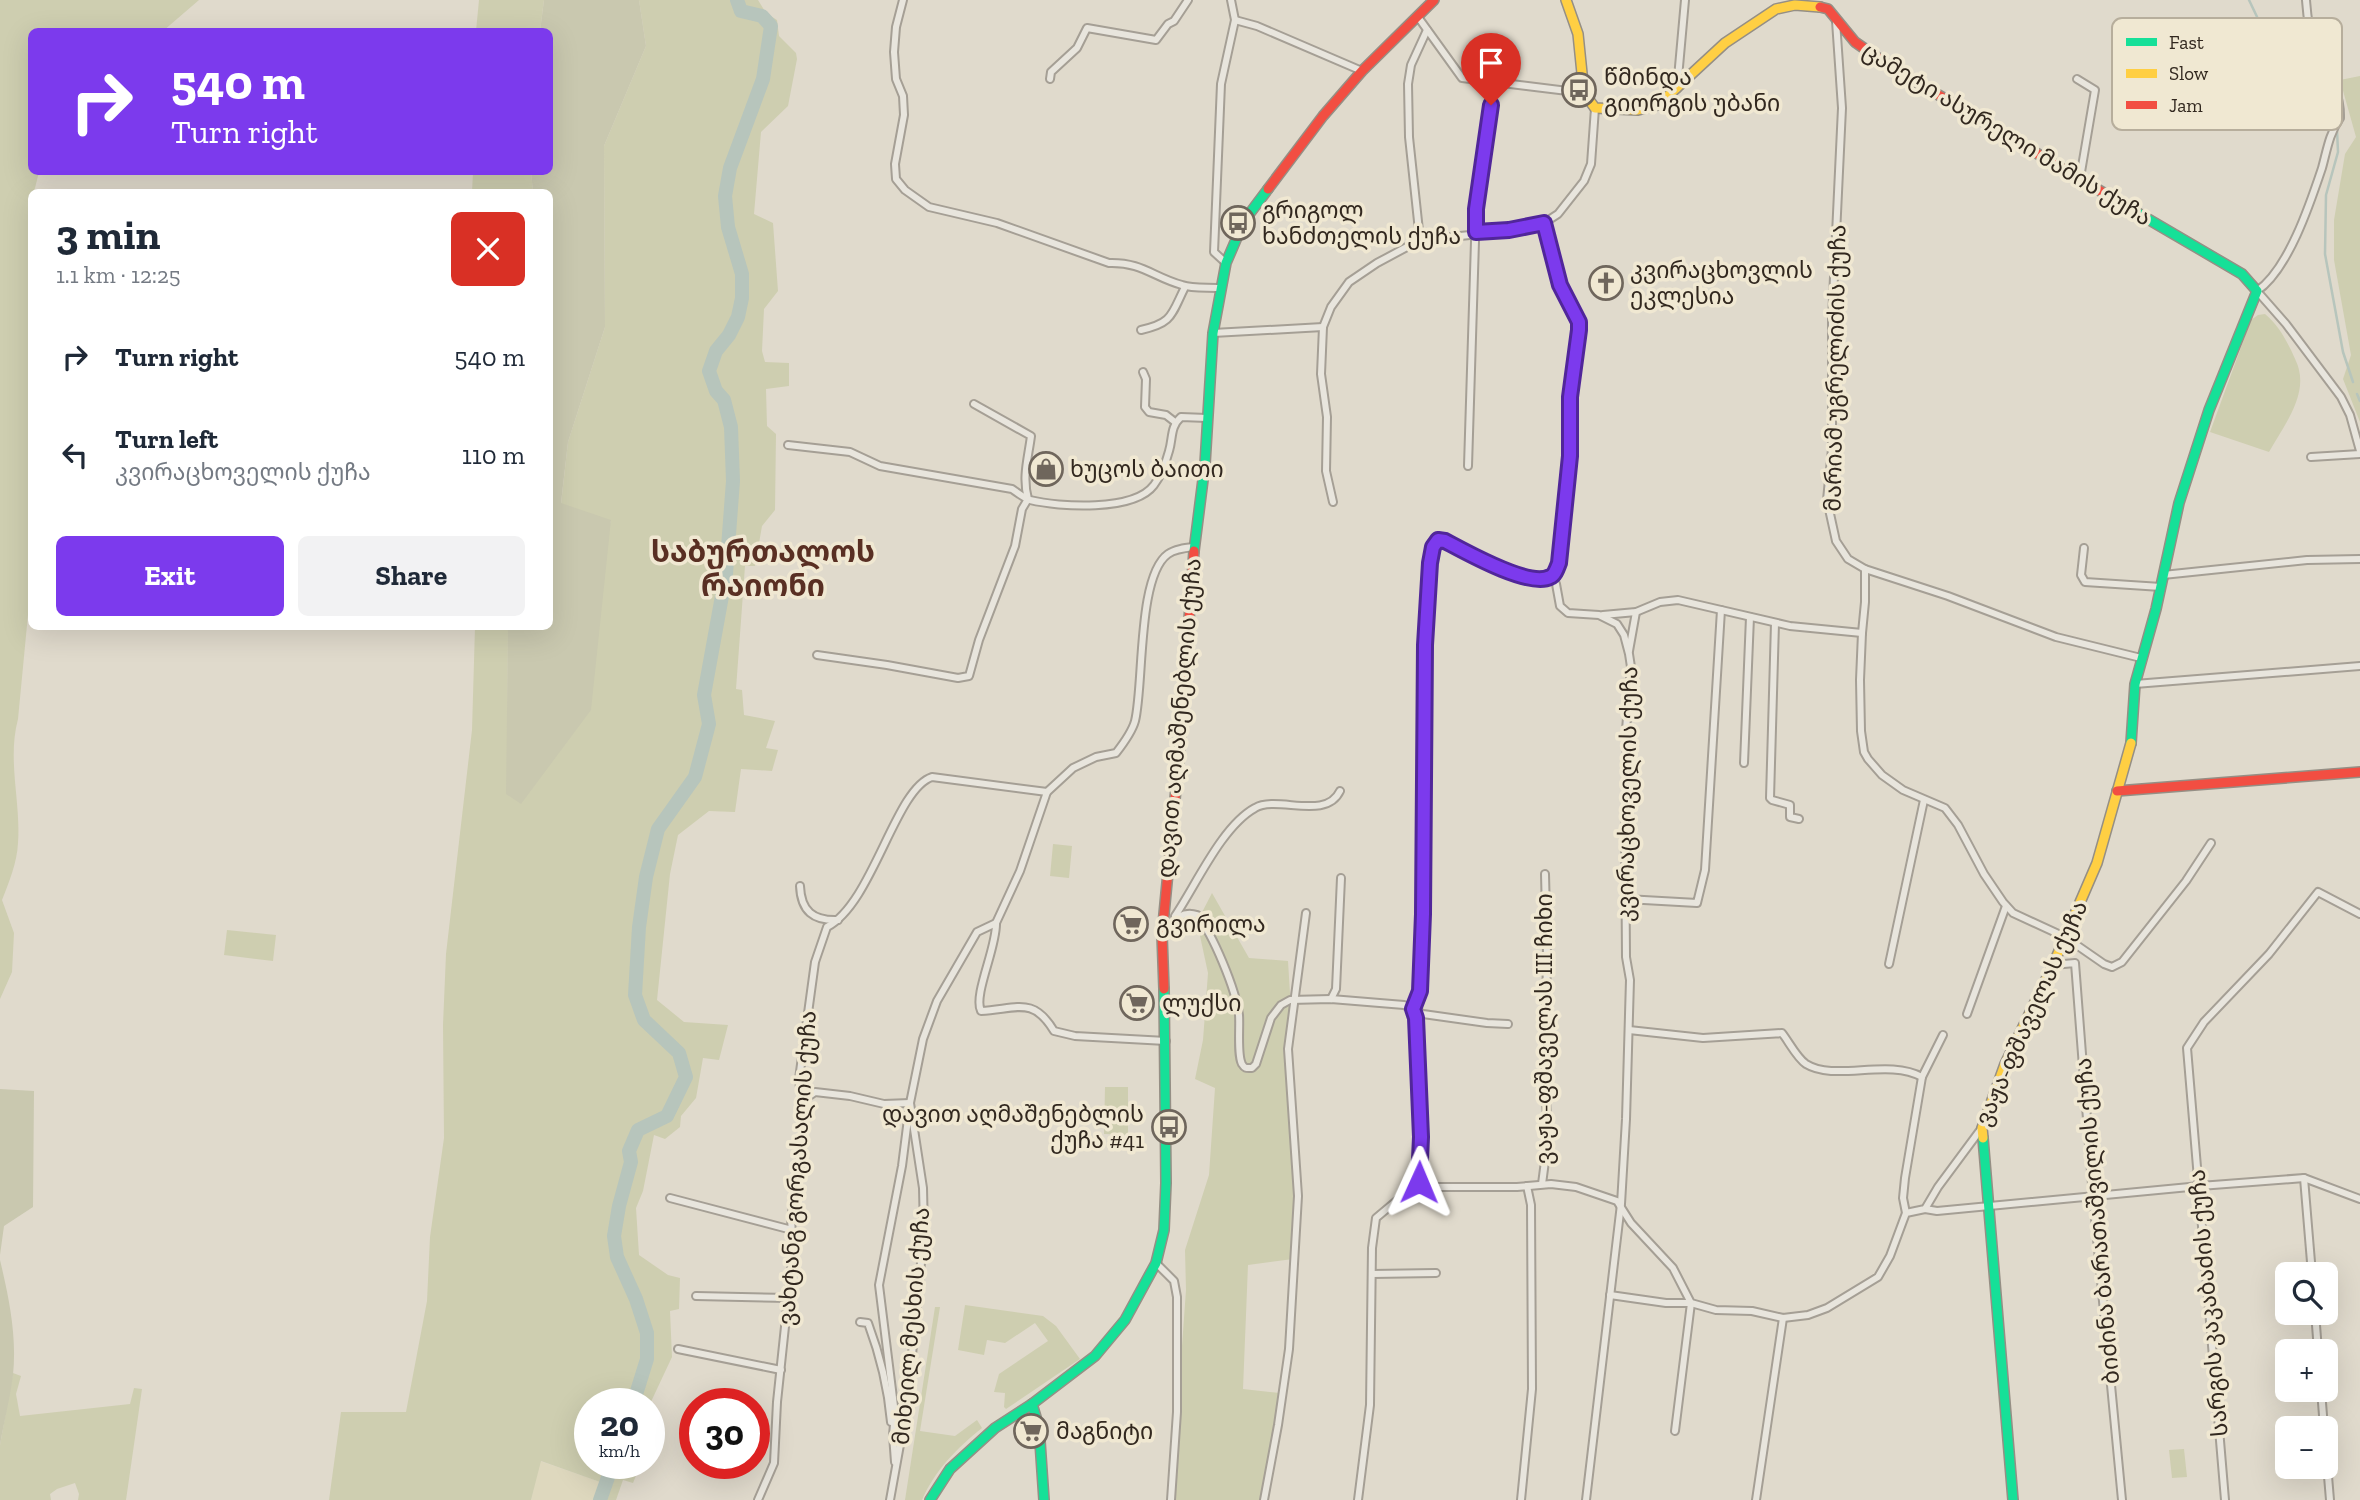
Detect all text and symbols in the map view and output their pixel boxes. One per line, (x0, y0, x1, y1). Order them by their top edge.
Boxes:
legend (2112, 18, 2342, 130)
text: Fast (2169, 31, 2204, 54)
pin (1461, 33, 1521, 105)
street label: ცამეტი ასურელი მამის ქუჩა (1857, 36, 2157, 232)
icon: arrive (1472, 44, 1510, 82)
text: 540 m (171, 53, 305, 112)
icon: right (56, 56, 147, 147)
text: Slow (2169, 62, 2209, 85)
place label: წმინდა გიორგის უბანი (1604, 63, 1780, 117)
bus stop icon: წმინდა გიორგის უბანი (1560, 71, 1598, 109)
text: Jam (2169, 94, 2203, 117)
text: Turn right (171, 113, 318, 151)
place label: გრიგოლ ხანძთელის ქუჩა (1262, 196, 1461, 250)
bus stop icon: გრიგოლ ხანძთელის ქუჩა (1219, 204, 1257, 242)
text: 3 min (56, 209, 161, 260)
button: close (451, 212, 525, 286)
street label: მარიამ უგრელიძის ქუჩა (1818, 224, 1852, 512)
place label: კვირაცხოვლის ეკლესია (1630, 256, 1813, 310)
text: 1.1 km · 12:25 (56, 261, 181, 289)
church icon: კვირაცხოვლის ეკლესია (1587, 264, 1625, 302)
icon: right (56, 338, 94, 376)
text: Turn right (115, 341, 238, 373)
text: 540 m (454, 341, 525, 373)
text: Turn left (115, 423, 218, 455)
icon: left (56, 436, 94, 474)
text: 110 m (462, 439, 525, 471)
shop icon: ხუცოს ბაითი (1027, 450, 1065, 488)
place label: ხუცოს ბაითი (1070, 455, 1224, 483)
text: კვირაცხოველის ქუჩა (115, 458, 371, 486)
district label: საბურთალოს რაიონი (651, 534, 875, 604)
button: Exit (56, 536, 284, 616)
button: Share (298, 536, 525, 616)
street label: დავით აღმაშენებლის ქუჩა (1151, 557, 1207, 879)
street label: კვირაცხოველის ქუჩა (1611, 666, 1643, 922)
street label: ვაჟა-ფშაველას III ჩიხი (1530, 893, 1558, 1165)
street label: ვაჟა-ფშაველას ქუჩა (1969, 896, 2093, 1130)
supermarket icon: გვირილა (1112, 905, 1150, 943)
place label: გვირილა (1156, 910, 1266, 938)
supermarket icon: ლუქსი (1118, 984, 1156, 1022)
place label: ლუქსი (1162, 989, 1241, 1017)
street label: ვახტანგ გორგასალის ქუჩა (772, 1010, 822, 1326)
street label: ბიძინა ბარათაშვილის ქუჩა (2069, 1057, 2125, 1385)
place label: დავით აღმაშენებლის ქუჩა #41 (882, 1100, 1144, 1154)
bus stop icon: დავით აღმაშენებლის ქუჩა #41 (1150, 1108, 1188, 1146)
position arrow (1382, 1145, 1456, 1219)
street label: სარგის კაკაბაძის ქუჩა (2182, 1168, 2234, 1438)
street label: მიხეილ მესხის ქუჩა (887, 1206, 935, 1446)
map controls (2275, 1262, 2338, 1479)
button: search (2275, 1262, 2338, 1325)
button: + (2275, 1339, 2338, 1402)
speed limit sign: 30 (679, 1388, 770, 1479)
text: 20 (600, 1403, 639, 1445)
supermarket icon: მაგნიტი (1012, 1412, 1050, 1450)
button: − (2275, 1416, 2338, 1479)
place label: მაგნიტი (1056, 1417, 1153, 1445)
text: km/h (599, 1440, 640, 1462)

